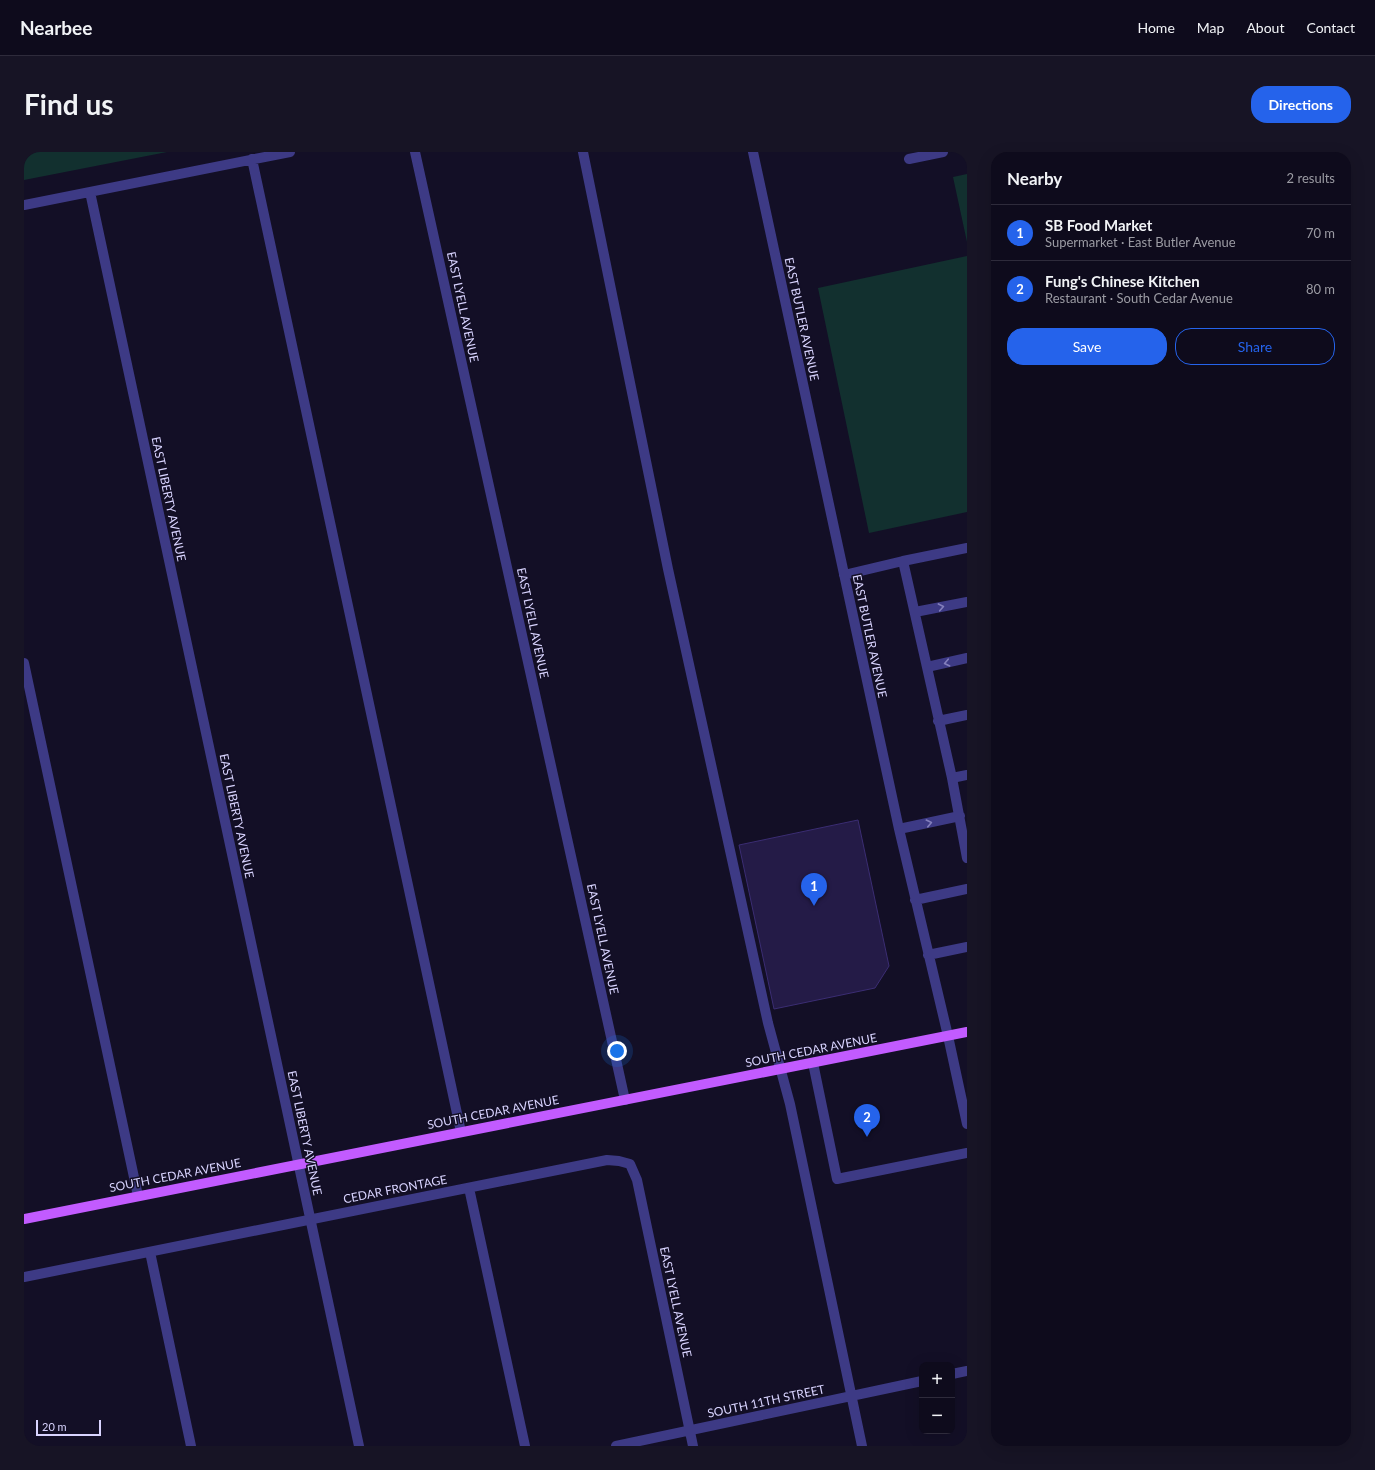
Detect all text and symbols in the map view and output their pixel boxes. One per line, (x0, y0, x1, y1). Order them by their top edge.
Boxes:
text: Nearbee (20, 16, 92, 39)
text: Home (1137, 19, 1175, 36)
text: Map (1197, 19, 1224, 36)
text: About (1246, 19, 1284, 36)
text: Contact (1306, 19, 1355, 36)
button: Directions (1251, 86, 1351, 123)
text: Find us (24, 87, 114, 121)
text: Nearby (1007, 168, 1062, 189)
text: 2 results (1287, 170, 1335, 186)
text: SB Food Market (1045, 216, 1152, 234)
text: 1 (1016, 225, 1024, 241)
text: 70 m (1306, 225, 1335, 241)
text: Supermarket · East Butler Avenue (1045, 234, 1236, 250)
street label: EAST LYELL AVENUE (444, 250, 482, 364)
street label: EAST BUTLER AVENUE (782, 256, 822, 382)
text: Fung's Chinese Kitchen (1045, 272, 1200, 290)
text: 2 (1016, 281, 1024, 297)
text: 80 m (1306, 281, 1335, 297)
text: Restaurant · South Cedar Avenue (1045, 290, 1233, 306)
button: Save (1007, 328, 1167, 365)
button: Share (1175, 328, 1335, 365)
street label: EAST LIBERTY AVENUE (148, 435, 190, 563)
street label: EAST LYELL AVENUE (514, 566, 552, 680)
street label: EAST BUTLER AVENUE (850, 573, 890, 699)
one-way arrow (938, 603, 944, 612)
one-way arrow (944, 658, 950, 666)
street label: EAST LIBERTY AVENUE (216, 752, 258, 880)
one-way arrow (926, 819, 932, 827)
pin: 1 (801, 873, 827, 906)
street label: EAST LYELL AVENUE (584, 882, 622, 996)
street label: SOUTH CEDAR AVENUE (744, 1030, 878, 1070)
your location (607, 1041, 627, 1061)
street label: EAST LIBERTY AVENUE (284, 1069, 326, 1197)
street label: SOUTH CEDAR AVENUE (426, 1092, 560, 1132)
pin: 2 (854, 1104, 880, 1137)
street label: SOUTH CEDAR AVENUE (108, 1155, 242, 1195)
street label: CEDAR FRONTAGE (342, 1172, 448, 1206)
street label: EAST LYELL AVENUE (657, 1245, 695, 1359)
map controls (919, 1362, 955, 1434)
button: + (919, 1362, 955, 1398)
street label: SOUTH 11TH STREET (706, 1381, 826, 1421)
button: − (919, 1398, 955, 1434)
scale bar (36, 1418, 101, 1437)
text: 20 m (42, 1420, 67, 1433)

